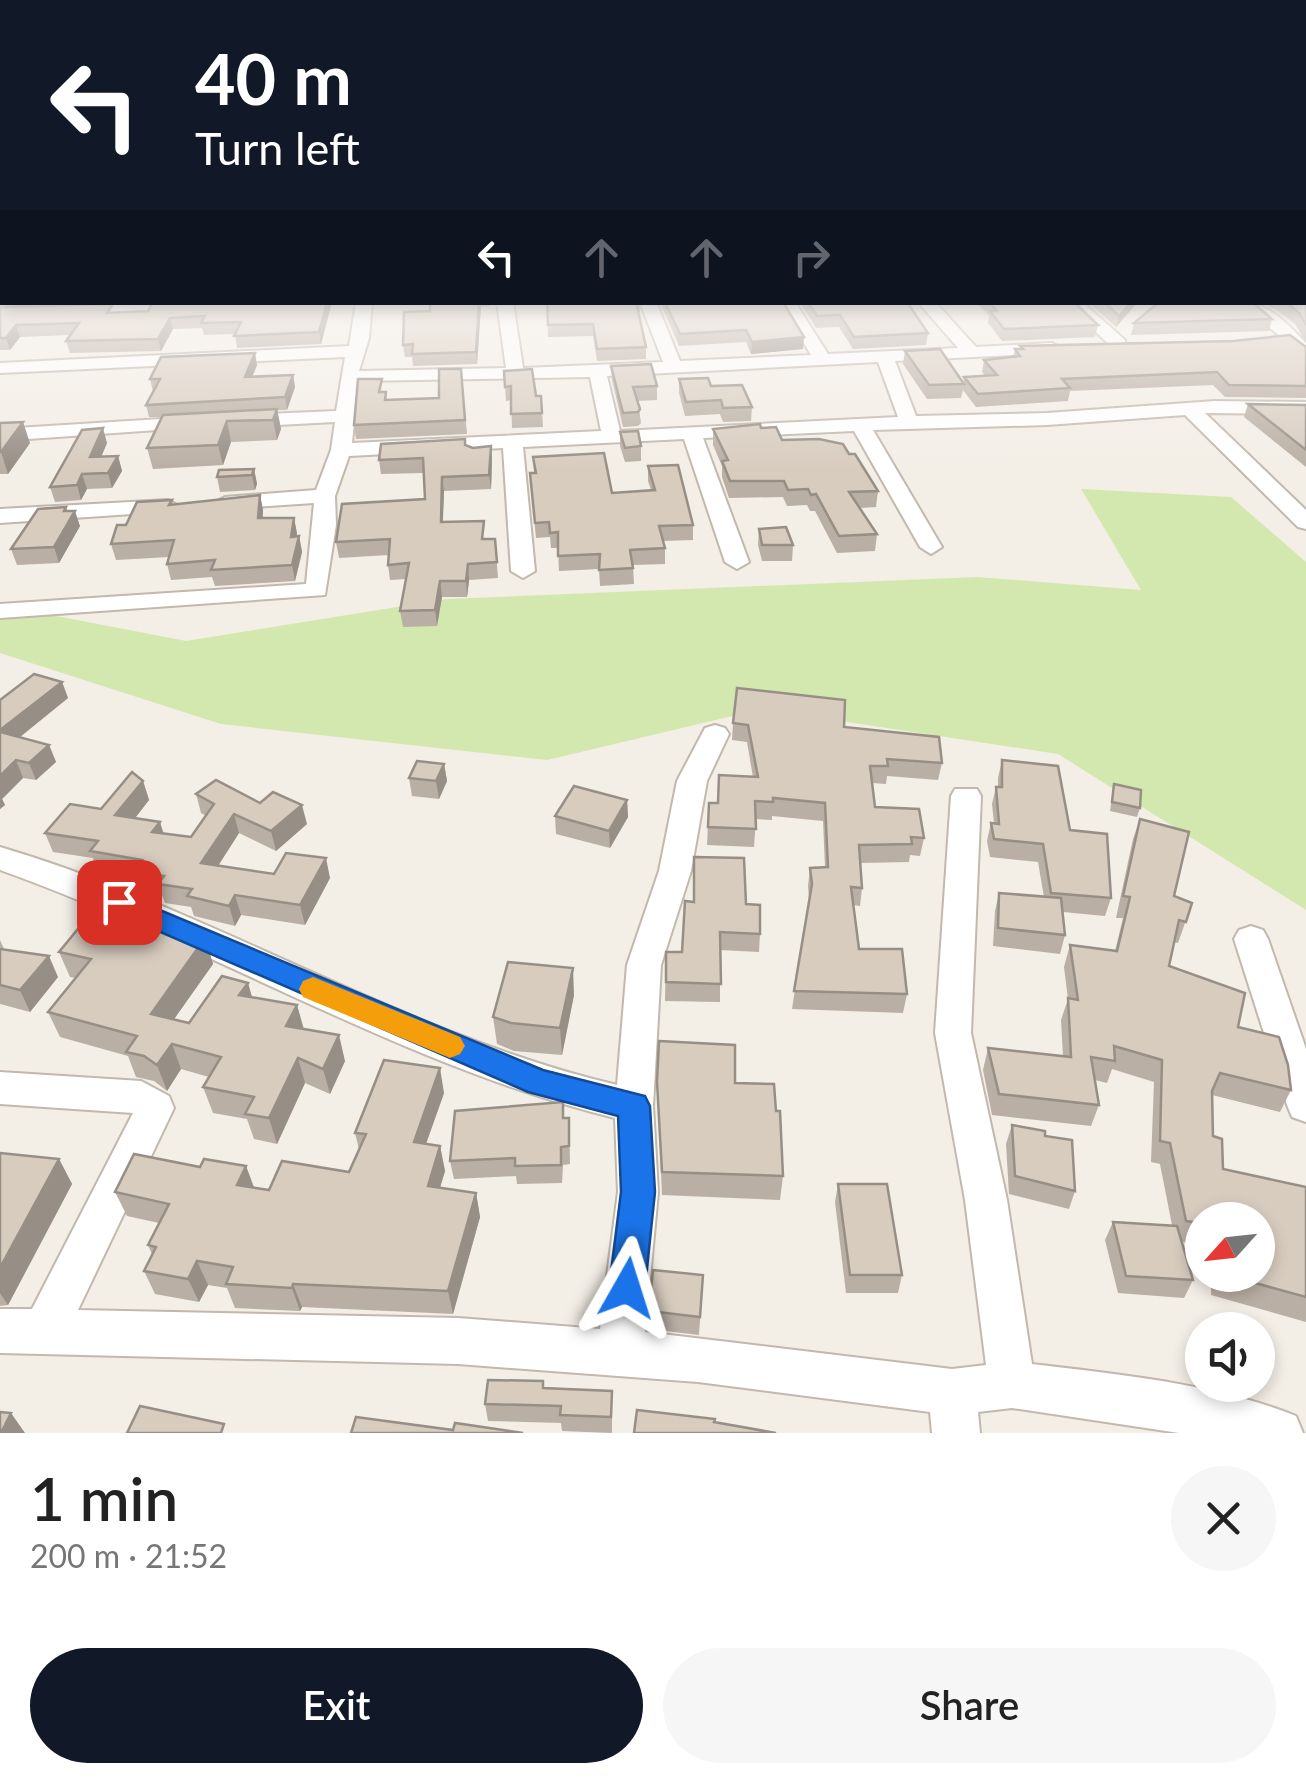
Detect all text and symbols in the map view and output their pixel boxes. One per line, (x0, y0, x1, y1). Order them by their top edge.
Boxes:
text: 40 m (195, 36, 352, 120)
icon: left (30, 40, 160, 170)
text: Turn left (195, 121, 360, 175)
icon: left (469, 230, 524, 285)
icon: ahead (574, 230, 629, 285)
icon: ahead (679, 230, 734, 285)
icon: right (784, 230, 839, 285)
pin (77, 860, 162, 945)
icon: arrive (92, 875, 147, 930)
north arrow (1185, 1202, 1275, 1292)
map controls (1185, 1202, 1275, 1402)
position arrow (575, 1236, 679, 1340)
button: sound (1185, 1312, 1275, 1402)
text: 1 min (30, 1462, 178, 1534)
button: close (1171, 1466, 1276, 1571)
text: 200 m · 21:52 (30, 1536, 227, 1575)
button: Exit (30, 1648, 643, 1763)
button: Share (663, 1648, 1276, 1763)

